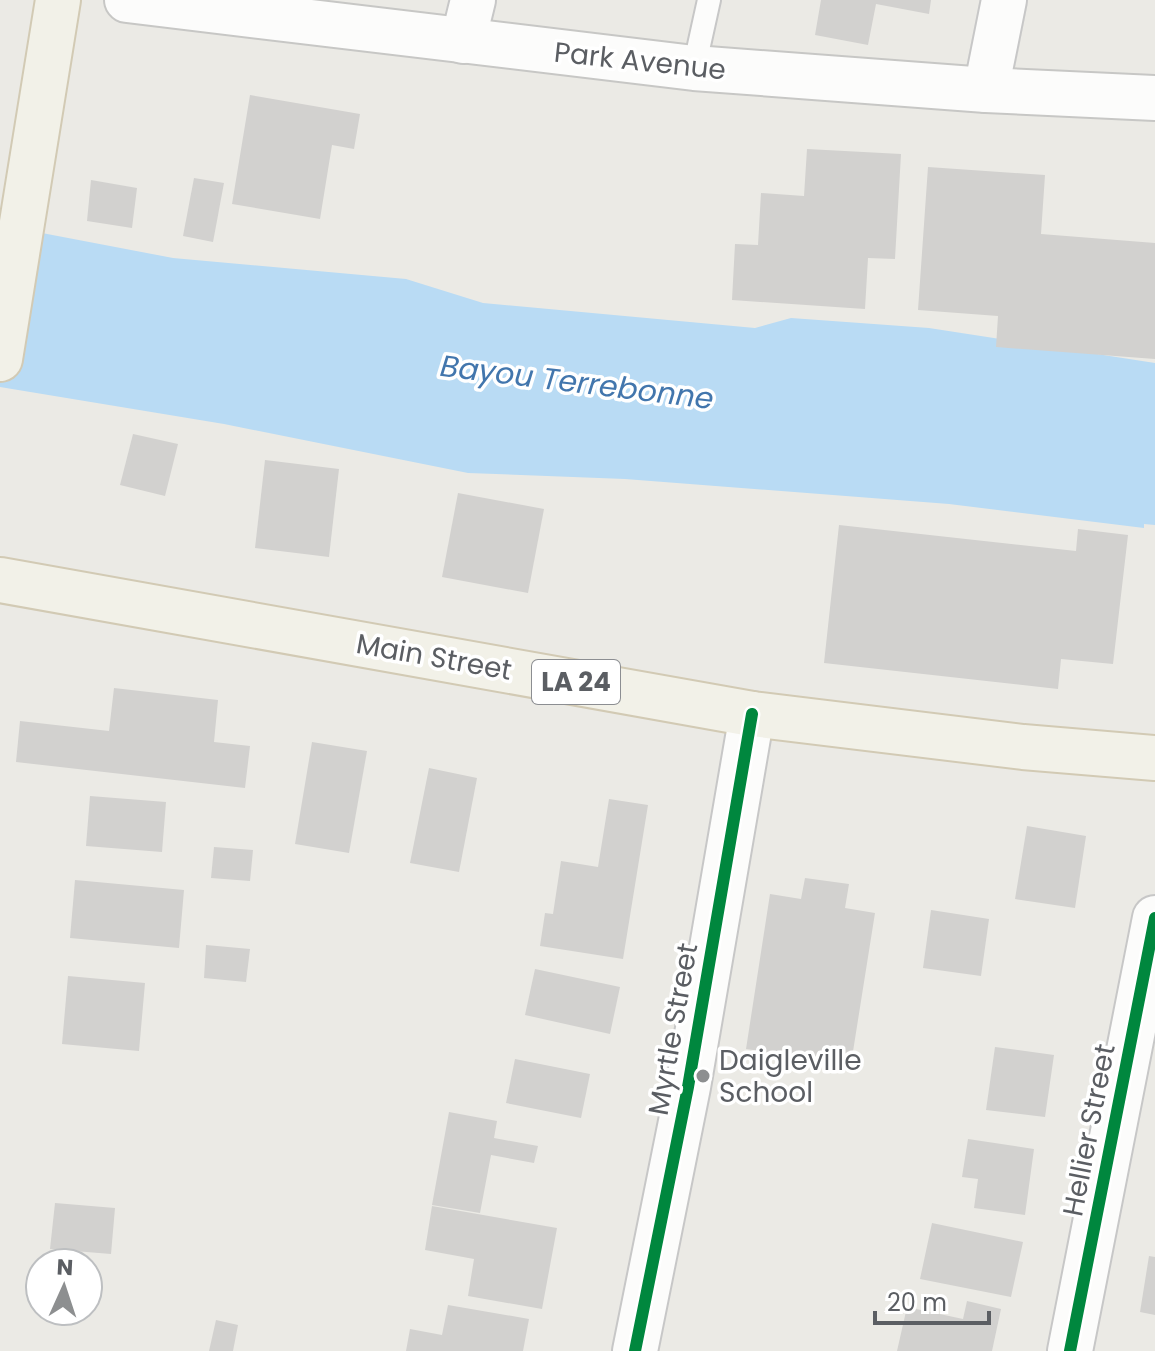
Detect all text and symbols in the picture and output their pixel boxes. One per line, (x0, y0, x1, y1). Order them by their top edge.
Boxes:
street label: Park Avenue (552, 33, 728, 89)
water label: Bayou Terrebonne (438, 344, 716, 420)
street label: Main Street (353, 624, 515, 690)
road number: LA 24 (532, 660, 620, 704)
street label: Myrtle Street (639, 940, 707, 1118)
place label: Daigleville School (719, 1041, 862, 1112)
street label: Hellier Street (1053, 1041, 1125, 1219)
marker: Daigleville School (694, 1067, 712, 1085)
north arrow (24, 1247, 104, 1327)
text: N (56, 1252, 74, 1283)
scale bar (875, 1275, 989, 1325)
text: 20 m (887, 1286, 947, 1319)

